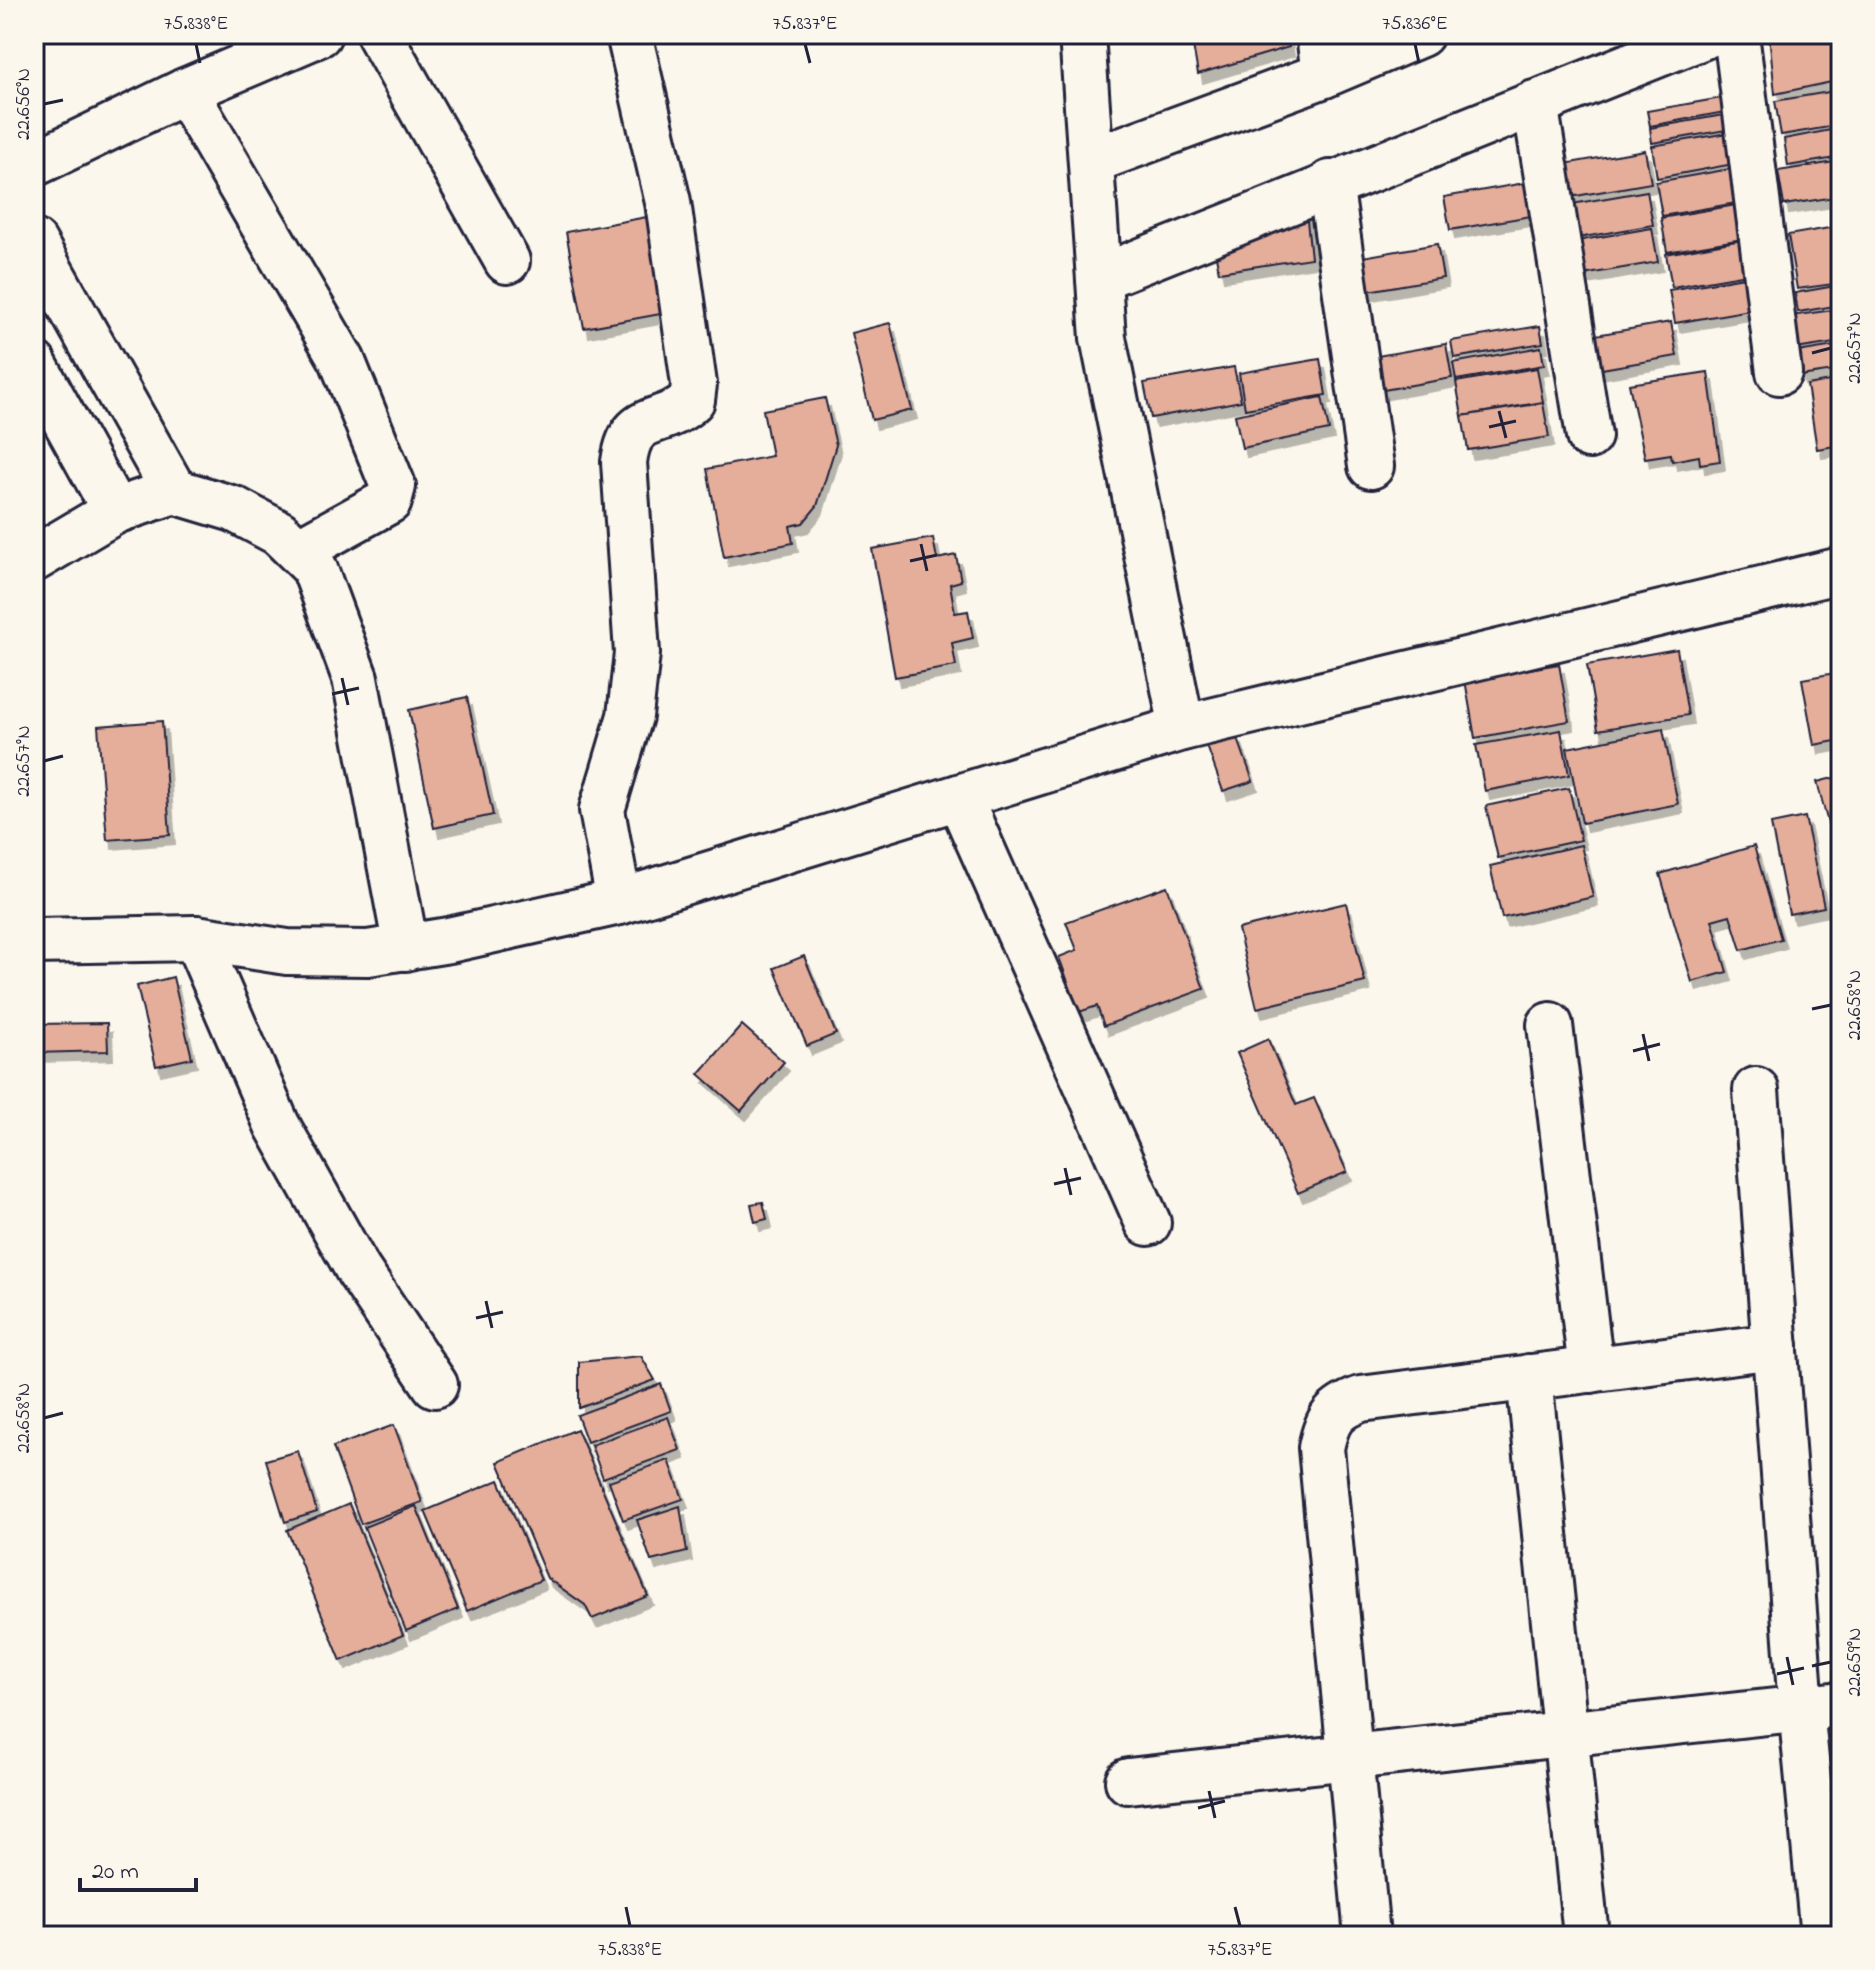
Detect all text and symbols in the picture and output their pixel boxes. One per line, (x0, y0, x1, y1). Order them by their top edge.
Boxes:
text: 75.838°E (164, 10, 228, 39)
text: 75.837°E (772, 10, 838, 39)
text: 75.836°E (1382, 10, 1448, 39)
text: 22.656°N (10, 68, 39, 140)
text: 22.657°N (1841, 312, 1870, 384)
text: 22.657°N (10, 725, 39, 797)
text: 22.658°N (1841, 970, 1870, 1040)
text: 22.658°N (10, 1383, 39, 1453)
text: 22.659°N (1841, 1627, 1870, 1697)
scale bar (80, 1842, 196, 1892)
text: 20 m (92, 1855, 139, 1890)
text: 75.838°E (598, 1936, 662, 1965)
text: 75.837°E (1207, 1936, 1273, 1965)

